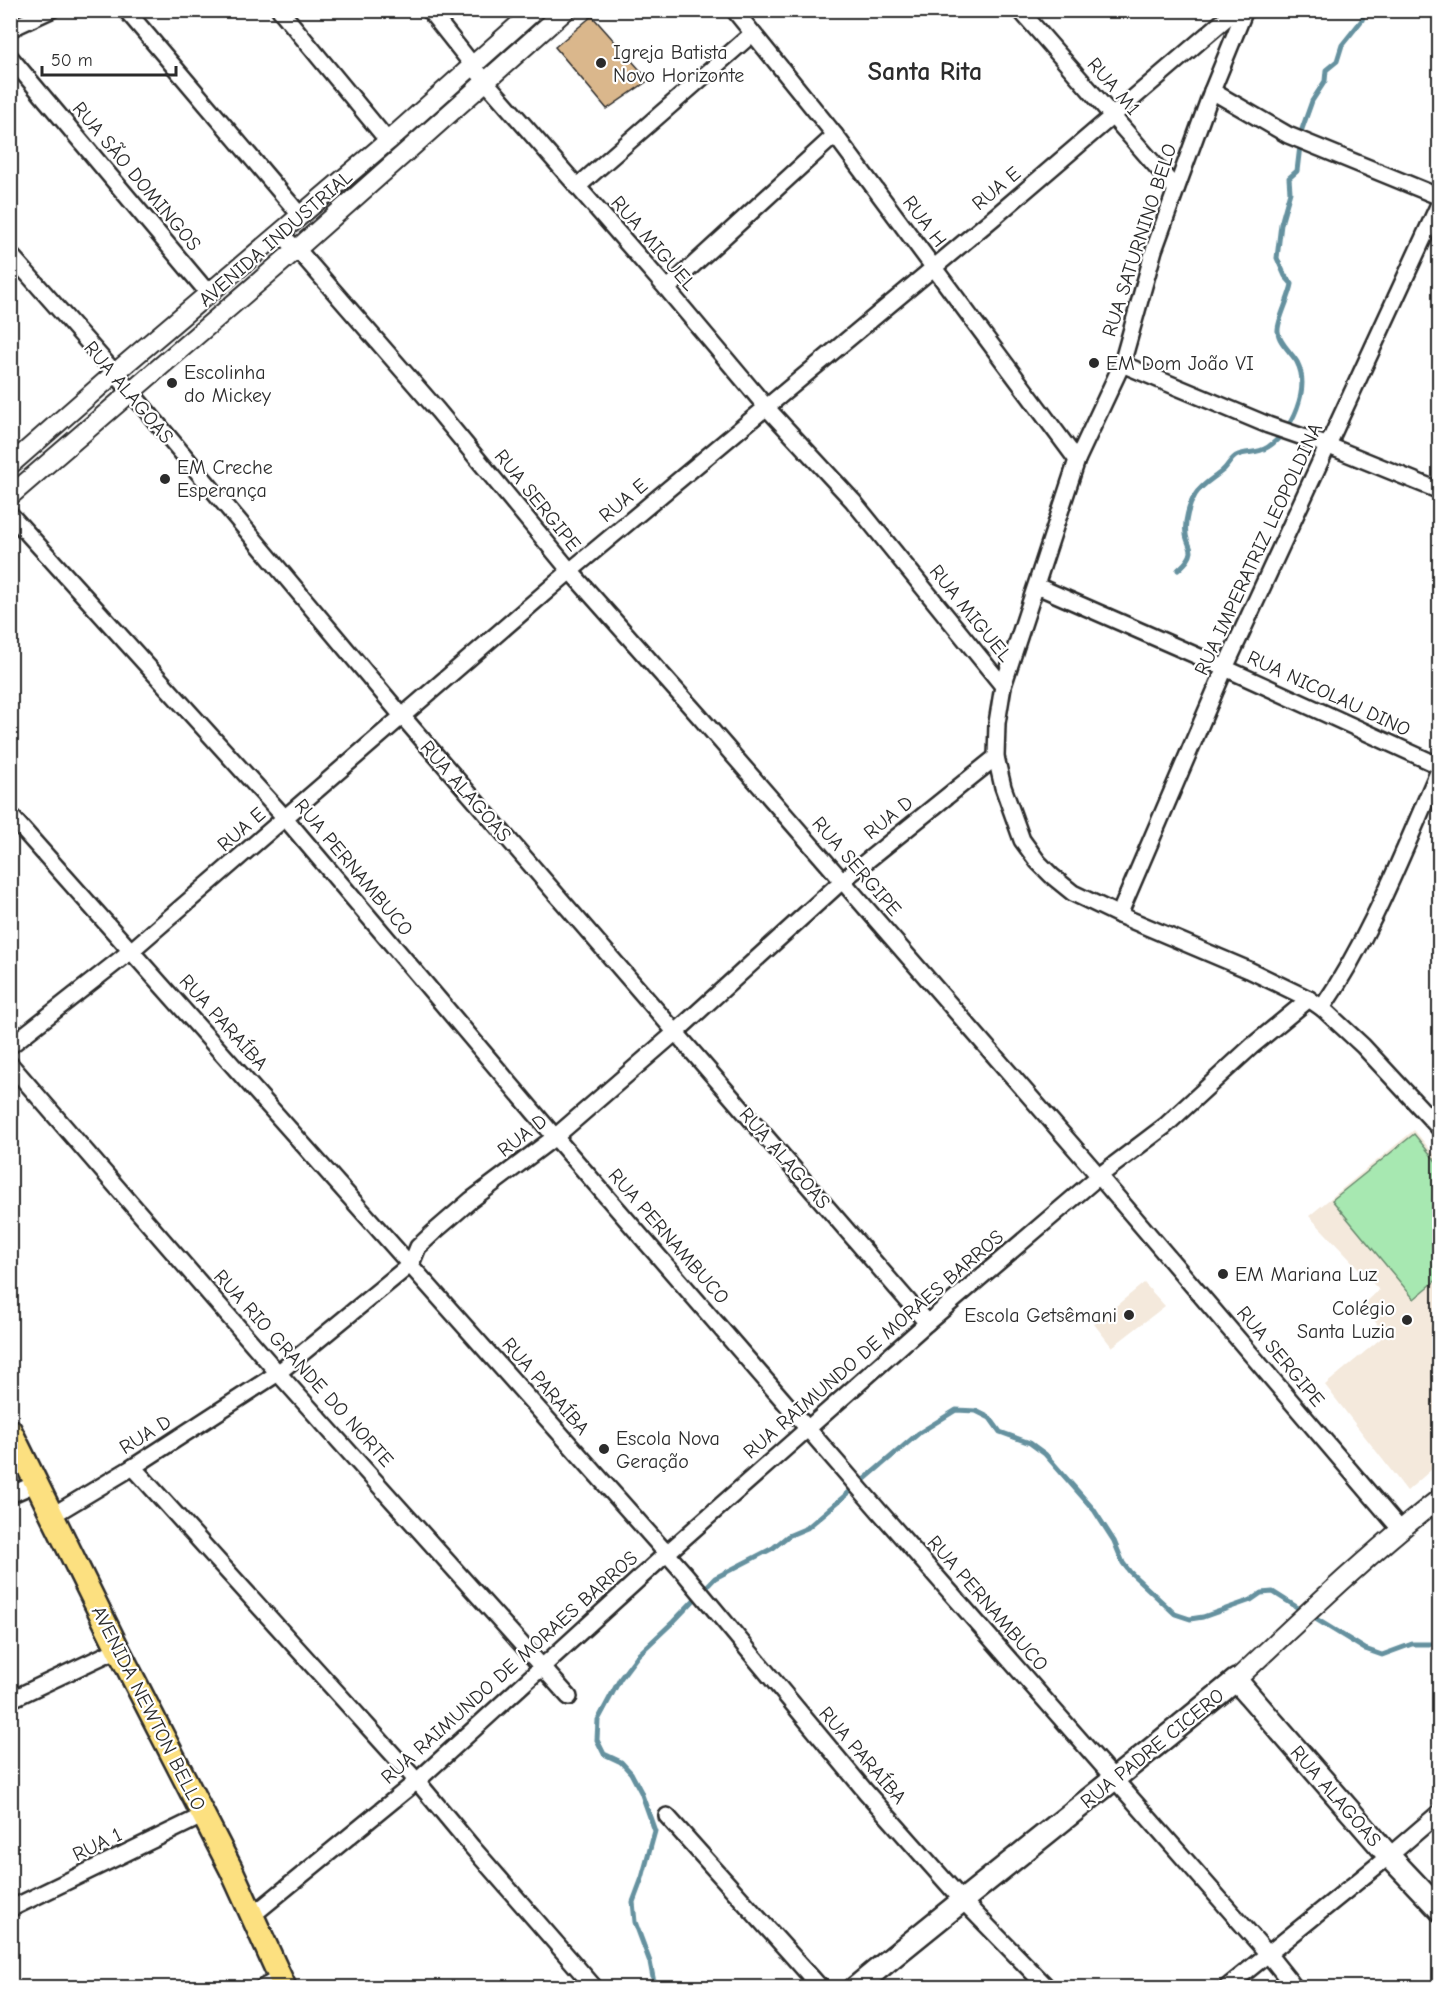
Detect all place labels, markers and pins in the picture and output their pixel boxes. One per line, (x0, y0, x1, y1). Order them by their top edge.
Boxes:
place label: Igreja Batista Novo Horizonte (613, 41, 744, 87)
marker: Igreja Batista Novo Horizonte (594, 56, 608, 70)
place label: EM Dom João VI (1106, 352, 1254, 375)
marker: EM Dom João VI (1087, 356, 1101, 370)
place label: Escolinha do Mickey (184, 361, 271, 407)
marker: Escolinha do Mickey (165, 376, 179, 390)
place label: EM Creche Esperança (177, 456, 273, 502)
marker: EM Creche Esperança (158, 472, 172, 486)
place label: EM Mariana Luz (1235, 1263, 1377, 1286)
marker: EM Mariana Luz (1216, 1267, 1230, 1281)
place label: Colégio Santa Luzia (1297, 1297, 1395, 1343)
place label: Escola Getsêmani (964, 1304, 1117, 1327)
marker: Escola Getsêmani (1122, 1308, 1136, 1322)
marker: Colégio Santa Luzia (1400, 1313, 1414, 1327)
place label: Escola Nova Geração (616, 1427, 720, 1473)
marker: Escola Nova Geração (597, 1442, 611, 1456)

